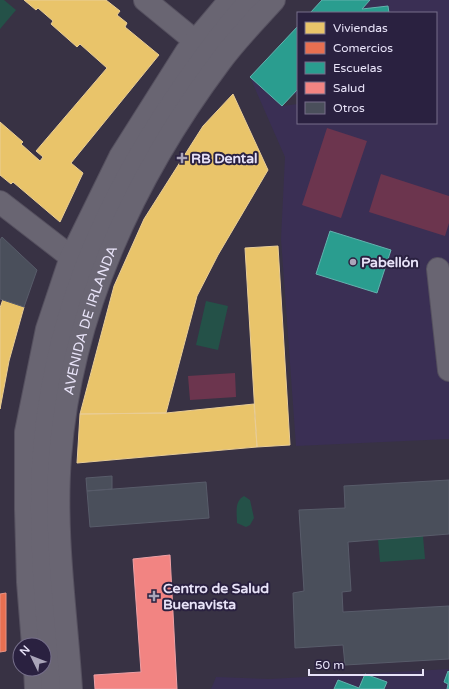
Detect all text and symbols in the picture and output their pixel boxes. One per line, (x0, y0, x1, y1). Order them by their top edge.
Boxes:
legend (297, 12, 437, 124)
text: Viviendas (333, 21, 388, 35)
text: Comercios (333, 41, 393, 55)
text: Escuelas (333, 61, 383, 75)
text: Salud (333, 81, 365, 95)
text: Otros (333, 101, 365, 115)
place label: RB Dental (191, 150, 258, 167)
marker: RB Dental (176, 152, 188, 164)
street label: AVENIDA DE IRLANDA (60, 243, 121, 396)
place label: Pabellón (361, 254, 419, 271)
marker: Pabellón (348, 257, 358, 267)
place label: Centro de Salud Buenavista (163, 580, 269, 613)
marker: Centro de Salud Buenavista (148, 590, 160, 602)
north arrow (12, 637, 52, 677)
text: N (17, 643, 33, 658)
scale bar (309, 651, 423, 677)
text: 50 m (315, 658, 344, 672)

